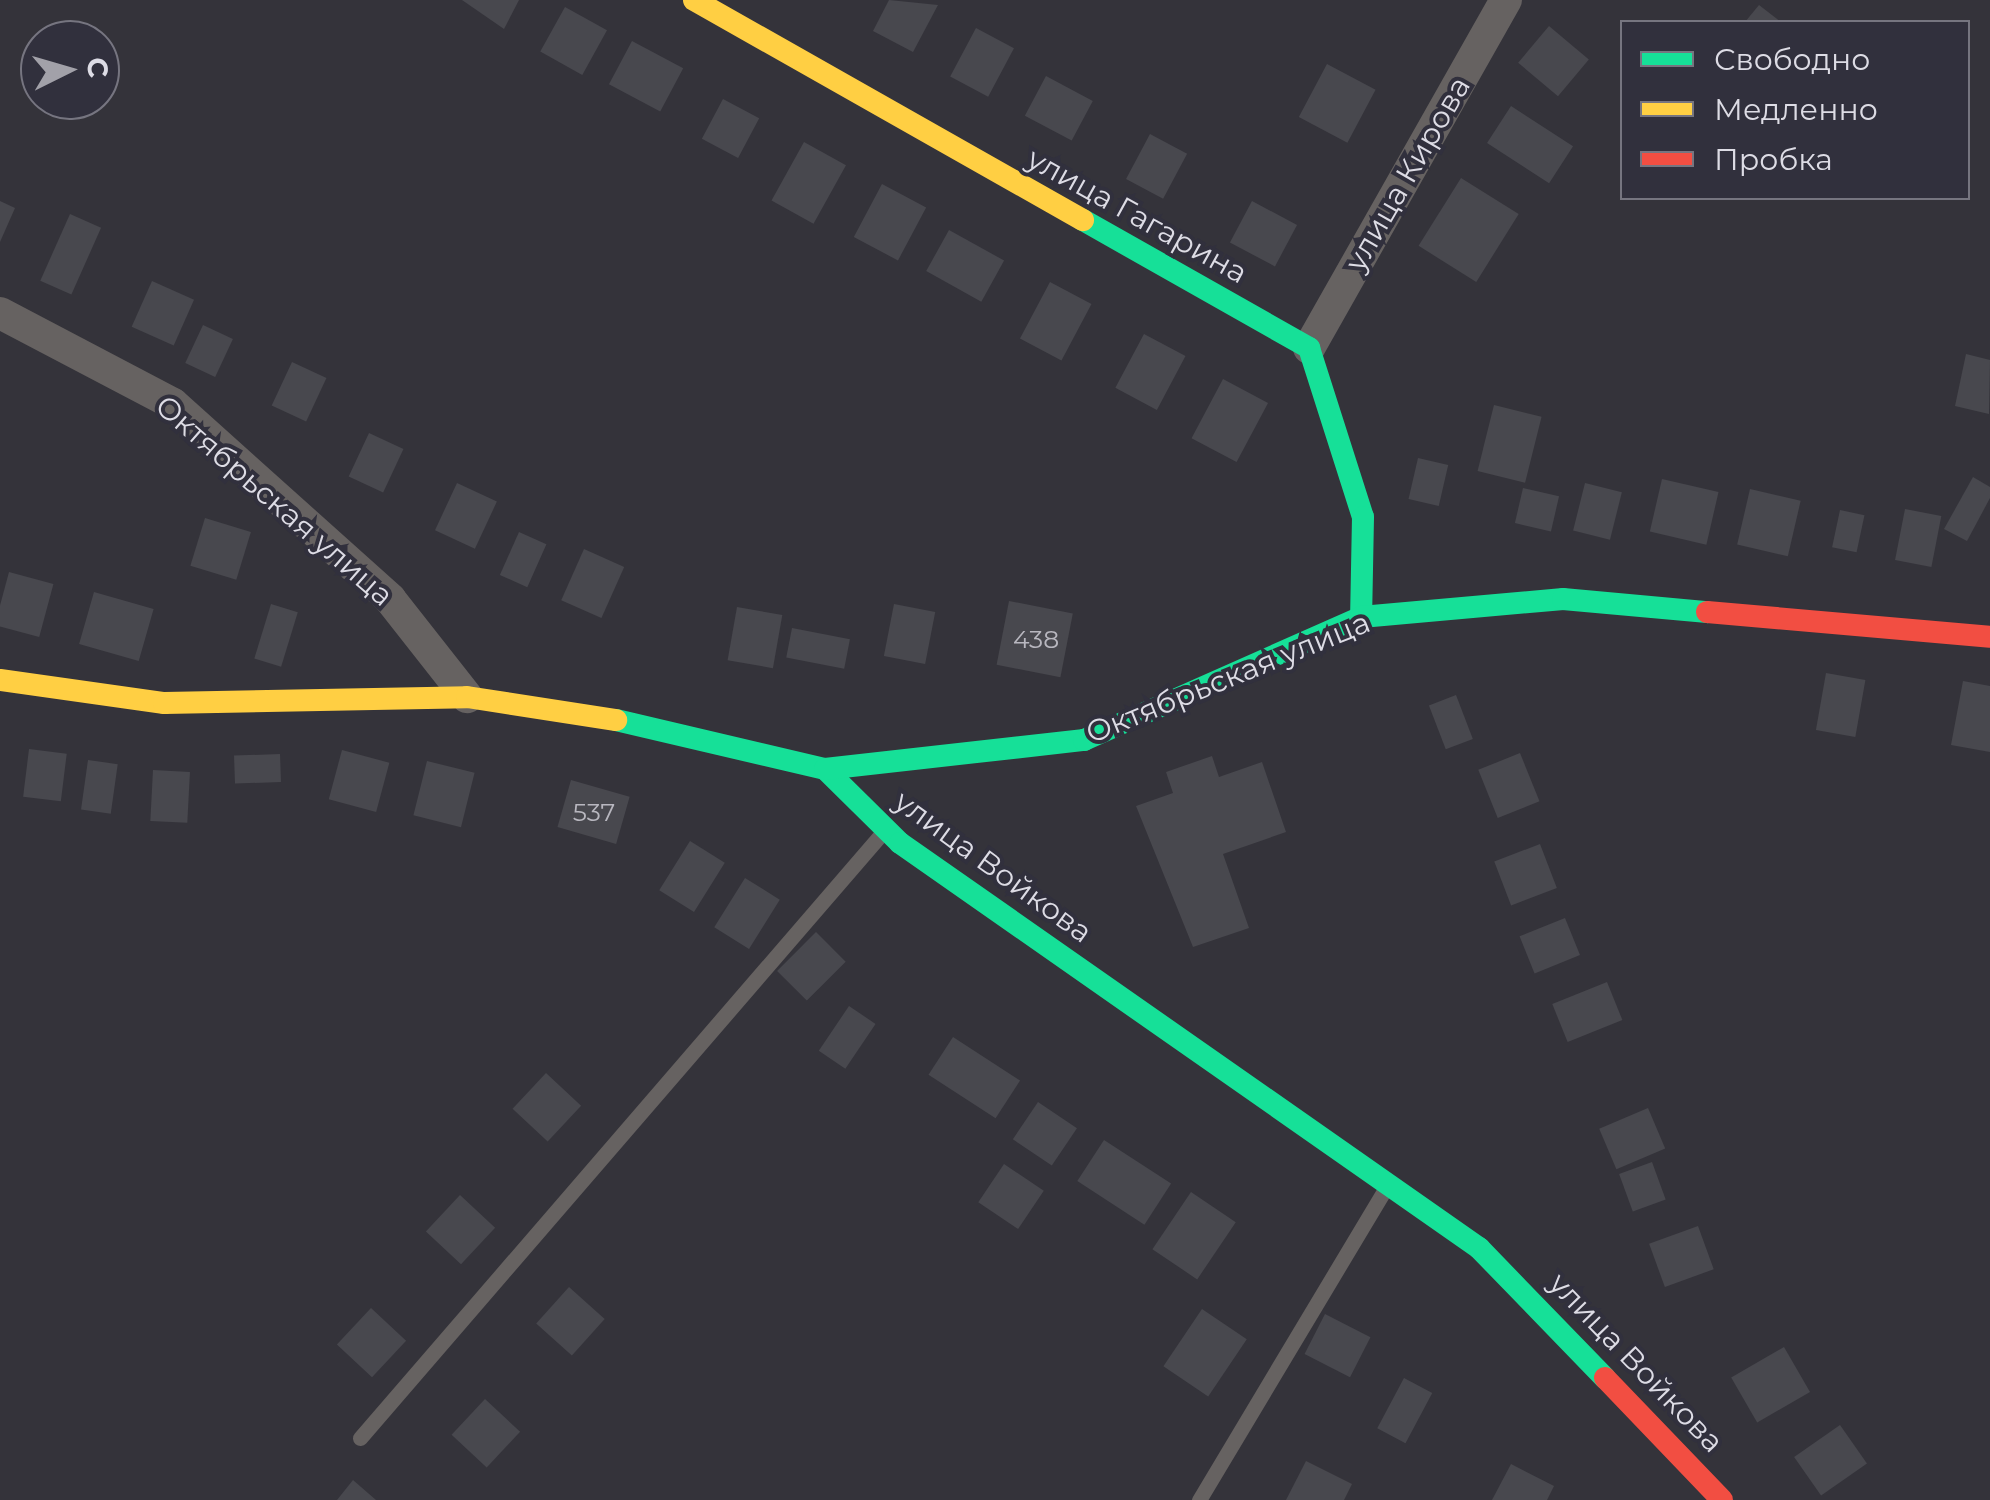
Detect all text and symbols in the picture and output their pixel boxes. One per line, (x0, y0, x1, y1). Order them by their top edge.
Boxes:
north arrow (20, 20, 120, 120)
legend (1620, 20, 1970, 200)
text: Свободно (1714, 41, 1870, 78)
text: С (80, 56, 116, 79)
street label: улица Кирова (1338, 70, 1478, 278)
text: Медленно (1714, 91, 1878, 128)
street label: улица Гагарина (1021, 141, 1253, 291)
text: Пробка (1714, 141, 1833, 178)
street label: Октябрьская улица (148, 388, 400, 614)
street label: Октябрьская улица (1081, 605, 1375, 751)
house number: 438 (1013, 624, 1059, 654)
street label: улица Войкова (887, 783, 1099, 951)
house number: 537 (573, 797, 615, 827)
street label: улица Войкова (1541, 1266, 1731, 1460)

